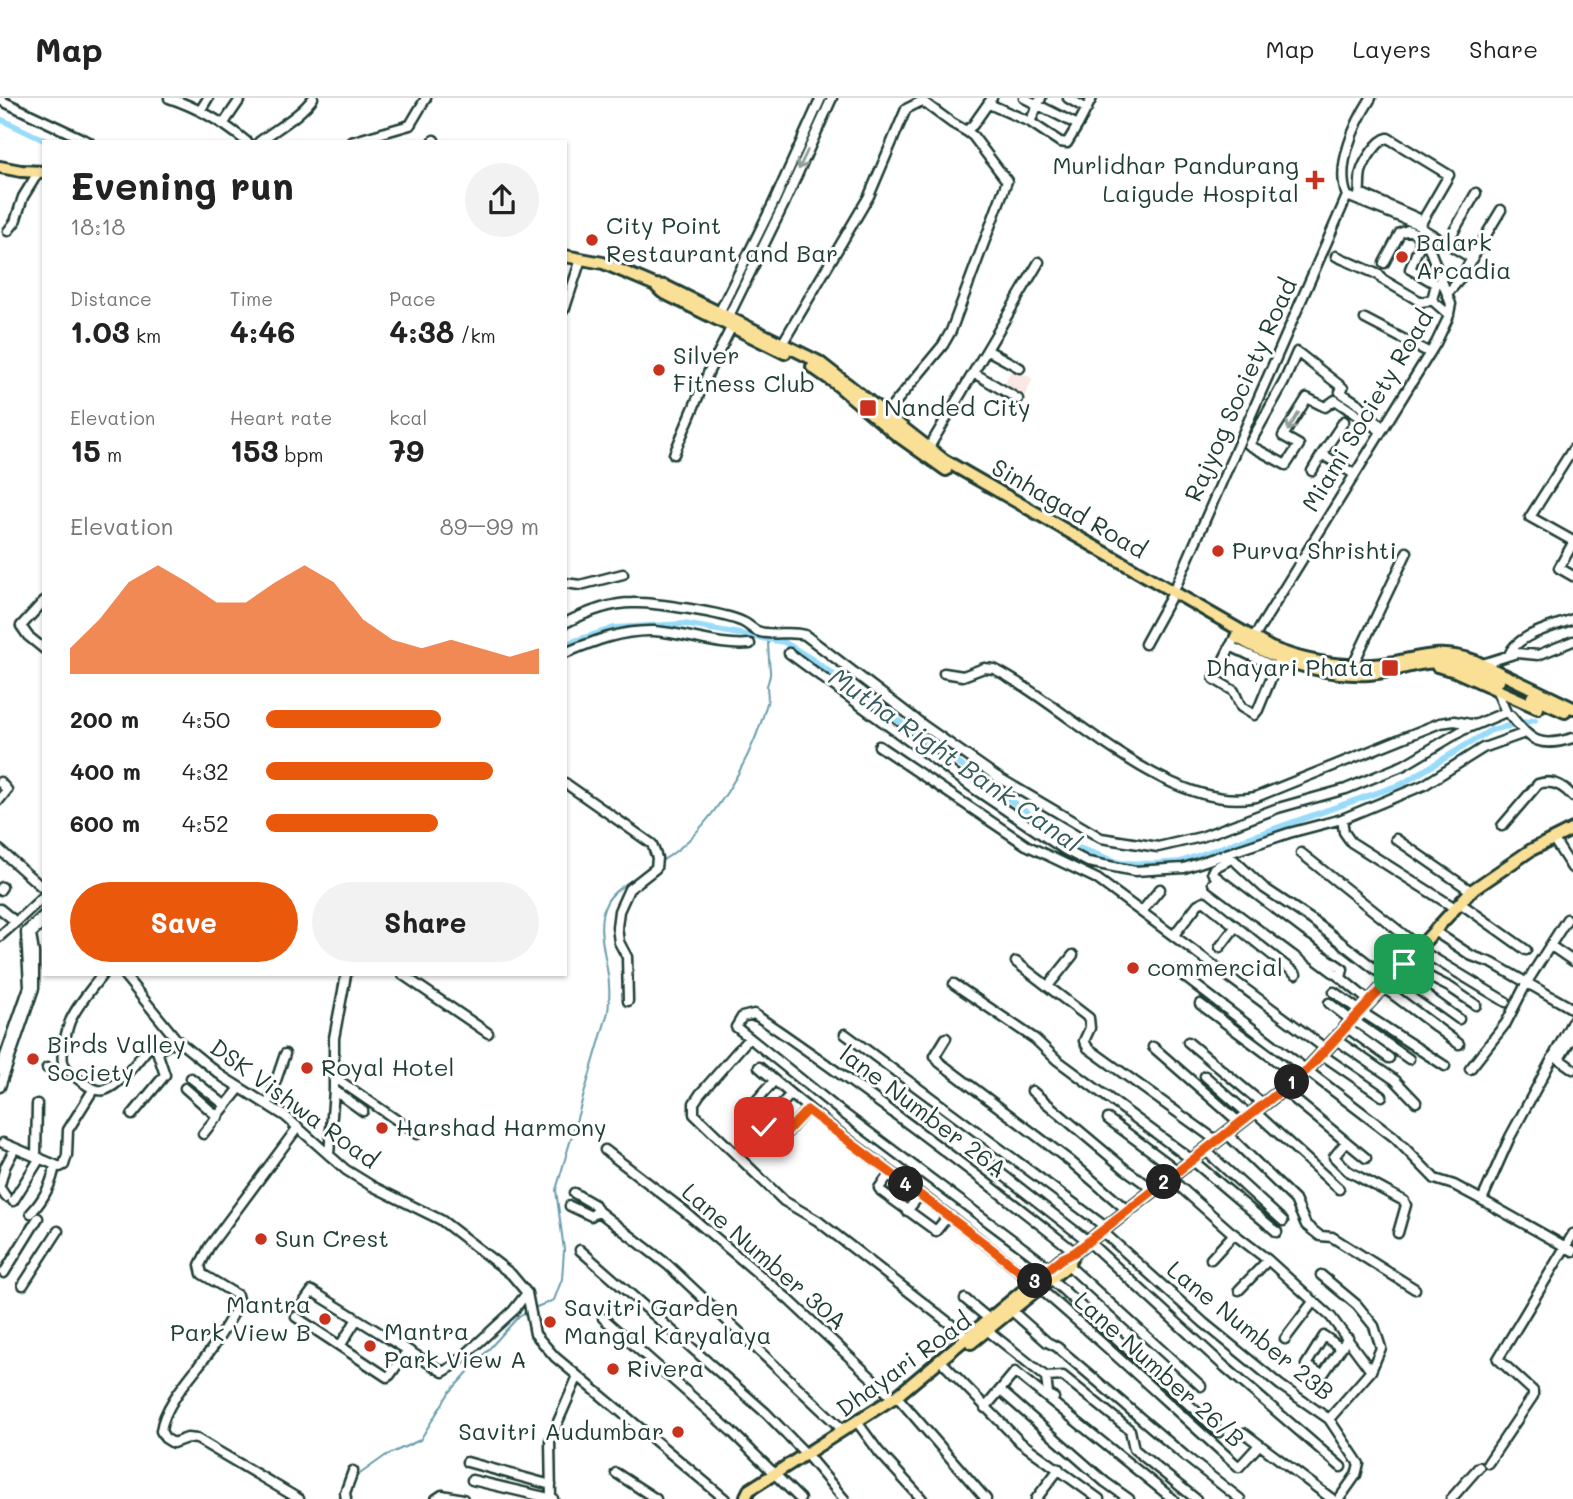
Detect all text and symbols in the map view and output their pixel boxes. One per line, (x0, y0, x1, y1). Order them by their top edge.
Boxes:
text: Map (35, 27, 103, 70)
text: Map (1266, 33, 1314, 64)
text: Layers (1352, 33, 1431, 64)
text: Share (1469, 33, 1538, 64)
one-way arrow (796, 149, 810, 170)
place label: Murlidhar Pandurang Laigude Hospital (1052, 149, 1299, 208)
text: Evening run (70, 160, 294, 210)
button: share (465, 163, 539, 237)
marker: Murlidhar Pandurang Laigude Hospital (1305, 170, 1325, 190)
place label: City Point Restaurant and Bar (606, 209, 838, 268)
text: 18:18 (70, 211, 126, 241)
place label: Balark Arcadia (1416, 226, 1511, 285)
marker: City Point Restaurant and Bar (584, 232, 600, 248)
marker: Balark Arcadia (1394, 249, 1410, 265)
street label: Rajyog Society Road (1176, 273, 1303, 506)
text: Distance (70, 286, 152, 311)
text: Time (230, 286, 273, 311)
text: Pace (389, 286, 436, 311)
street label: Miami Society Road (1294, 304, 1439, 517)
text: 1.03 (70, 311, 130, 351)
text: 4:46 (230, 311, 295, 351)
text: 4:38 (389, 311, 454, 351)
text: km (130, 323, 161, 348)
text: /km (454, 323, 496, 348)
place label: Silver Fitness Club (673, 339, 815, 398)
marker: Silver Fitness Club (651, 362, 667, 378)
place label: Nanded City (884, 391, 1031, 422)
marker: Nanded City (858, 398, 878, 418)
text: Elevation (70, 405, 155, 430)
text: Heart rate (230, 405, 332, 430)
text: kcal (389, 405, 427, 430)
one-way arrow (1285, 411, 1299, 431)
text: 15 (70, 430, 101, 470)
text: 153 (230, 430, 278, 470)
text: 79 (389, 430, 424, 470)
text: m (101, 442, 122, 467)
text: bpm (278, 442, 324, 467)
street label: Sinhagad Road (987, 451, 1153, 565)
text: Elevation (70, 511, 173, 541)
text: 89–99 m (440, 511, 539, 541)
place label: Purva Shrishti (1232, 534, 1397, 565)
marker: Purva Shrishti (1210, 543, 1226, 559)
place label: Dhayari Phata (1206, 651, 1374, 682)
marker: Dhayari Phata (1380, 658, 1400, 678)
water label: Mutha Right Bank Canal (823, 659, 1089, 860)
text: 200 m (70, 704, 139, 734)
text: 4:50 (182, 704, 230, 734)
text: 400 m (70, 756, 141, 786)
text: 4:32 (182, 756, 229, 786)
text: 600 m (70, 808, 140, 838)
text: 4:52 (182, 808, 229, 838)
button: Save (70, 882, 298, 962)
button: Share (312, 882, 539, 962)
pin (1374, 934, 1434, 994)
icon: arrive (1385, 945, 1423, 983)
place label: commercial (1147, 951, 1283, 982)
marker: commercial (1125, 960, 1141, 976)
place label: Birds Valley Society (47, 1028, 186, 1087)
street label: DSK Vishwa Road (204, 1031, 385, 1174)
street label: lane Number 26A (834, 1038, 1014, 1184)
marker: Birds Valley Society (25, 1051, 41, 1067)
place label: Royal Hotel (321, 1051, 455, 1082)
marker: Royal Hotel (299, 1060, 315, 1076)
pin: 1 (1274, 1065, 1310, 1100)
text: 1 (1287, 1069, 1296, 1094)
pin (734, 1097, 794, 1157)
icon: check (745, 1108, 783, 1146)
place label: Harshad Harmony (396, 1111, 606, 1142)
marker: Harshad Harmony (374, 1120, 390, 1136)
pin: 2 (1146, 1164, 1182, 1200)
pin: 4 (888, 1166, 923, 1202)
text: 2 (1158, 1169, 1169, 1194)
text: 4 (899, 1171, 912, 1196)
street label: Lane Number 30A (676, 1176, 854, 1336)
place label: Sun Crest (275, 1222, 389, 1253)
marker: Sun Crest (253, 1231, 269, 1247)
street label: Lane Number 23B (1161, 1253, 1341, 1407)
pin: 3 (1018, 1264, 1052, 1298)
text: 3 (1029, 1268, 1040, 1293)
street label: Lane Number 26/B (1068, 1284, 1252, 1454)
place label: Mantra Park View B (170, 1288, 311, 1347)
place label: Savitri Garden Mangal Karyalaya (564, 1291, 771, 1350)
street label: Dhayari Road (830, 1304, 977, 1423)
marker: Mantra Park View B (317, 1311, 333, 1327)
marker: Savitri Garden Mangal Karyalaya (542, 1314, 558, 1330)
place label: Mantra Park View A (384, 1315, 527, 1374)
marker: Mantra Park View A (362, 1338, 378, 1354)
place label: Rivera (627, 1352, 704, 1383)
marker: Rivera (605, 1361, 621, 1377)
place label: Savitri Audumbar (458, 1415, 664, 1446)
marker: Savitri Audumbar (670, 1424, 686, 1440)

